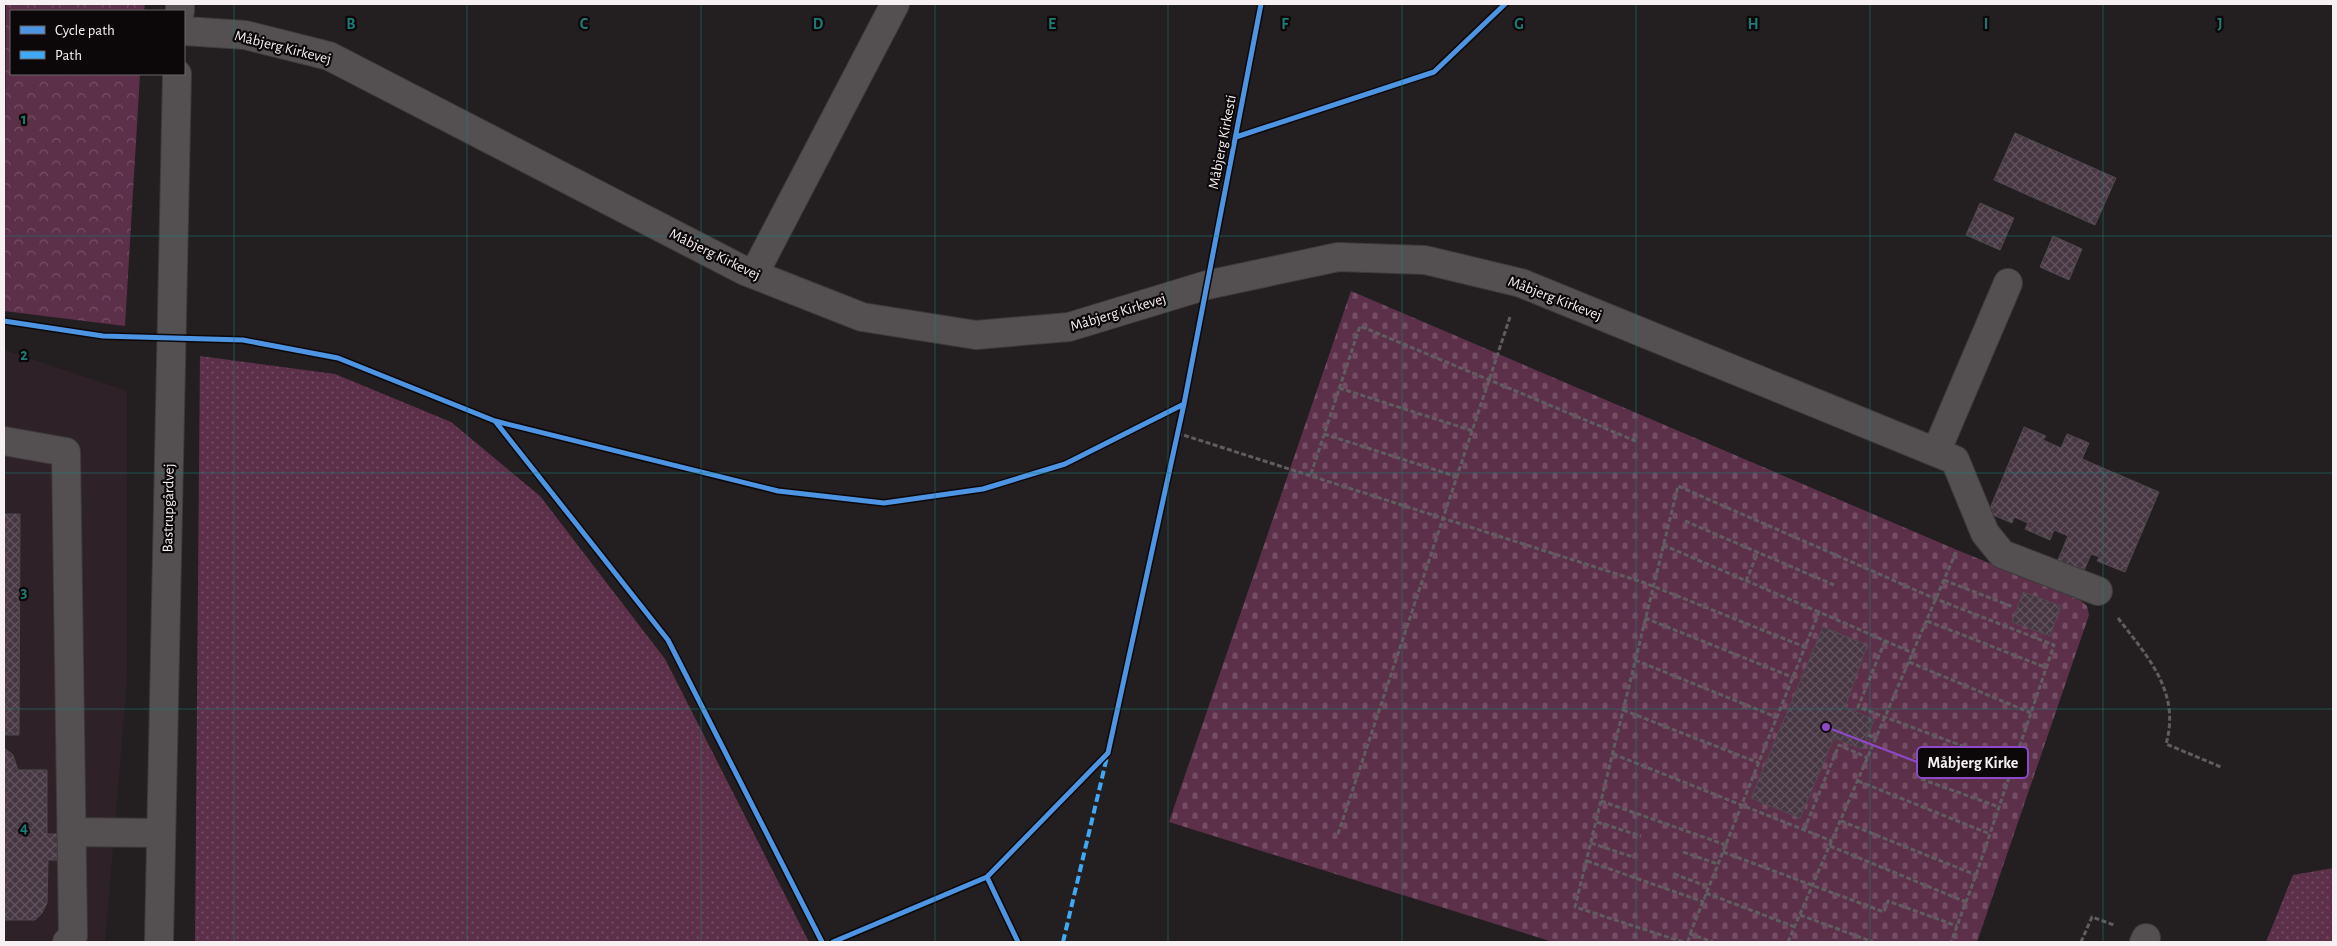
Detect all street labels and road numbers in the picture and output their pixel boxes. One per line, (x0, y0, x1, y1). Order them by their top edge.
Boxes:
street label: Måbjerg Kirkevej (233, 28, 333, 67)
street label: Måbjerg Kirkesti (1206, 94, 1239, 191)
street label: Måbjerg Kirkevej (667, 226, 763, 283)
street label: Måbjerg Kirkevej (1506, 274, 1604, 323)
street label: Måbjerg Kirkevej (1069, 291, 1168, 334)
street label: Bastrupgårdvej (160, 463, 177, 553)

